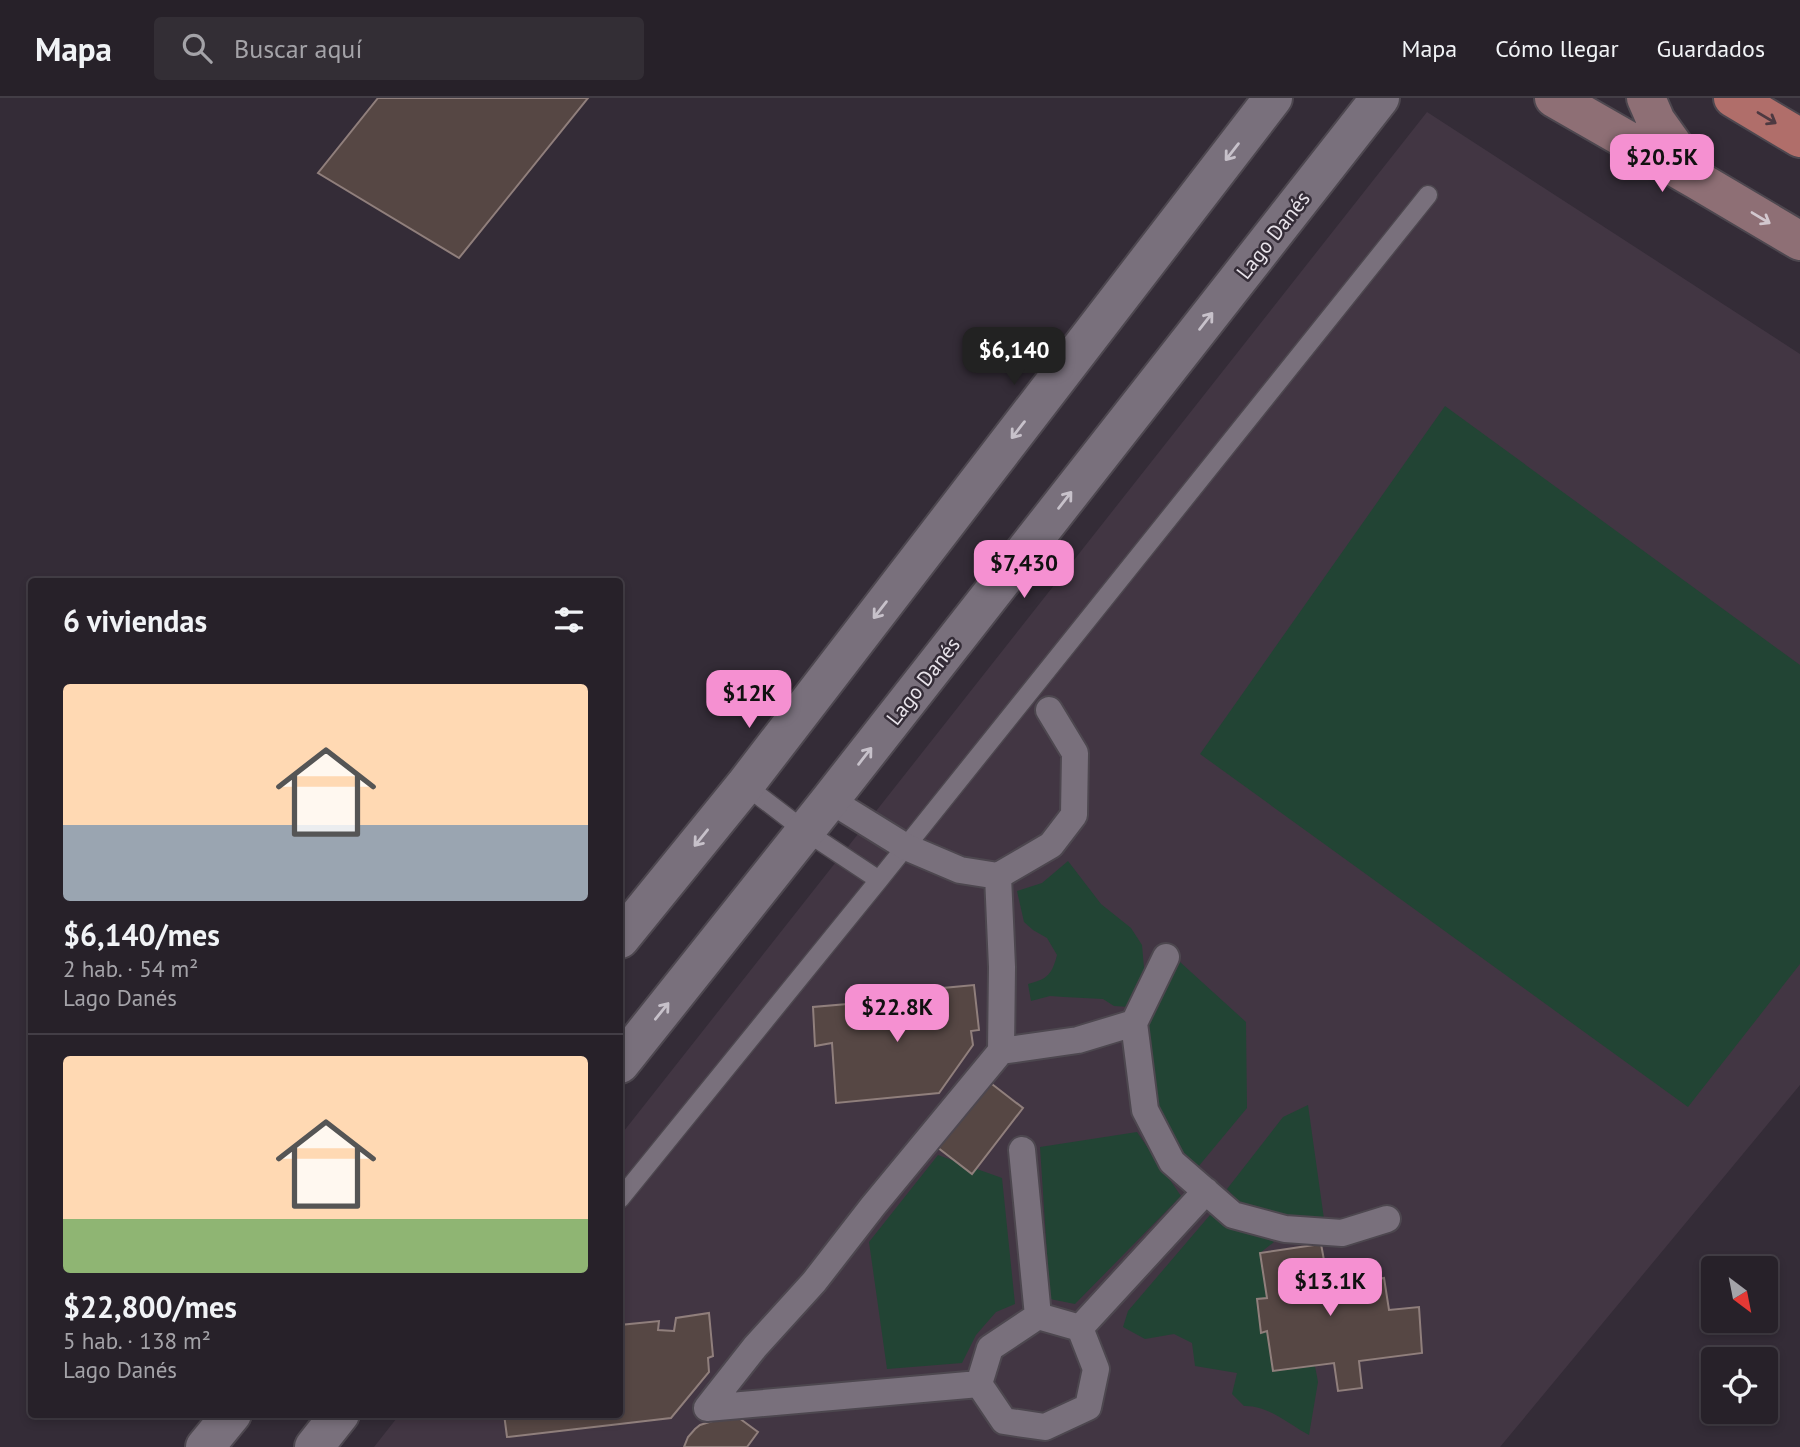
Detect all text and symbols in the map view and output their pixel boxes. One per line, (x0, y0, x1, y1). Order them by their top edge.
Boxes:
search box (154, 17, 644, 80)
text: Mapa (35, 27, 112, 70)
icon: search (178, 29, 216, 67)
text: Buscar aquí (234, 32, 362, 65)
text: Mapa (1401, 33, 1457, 64)
text: Cómo llegar (1495, 33, 1619, 64)
text: Guardados (1657, 33, 1765, 64)
one-way arrow (1756, 111, 1776, 125)
pin: $20.5K (1605, 134, 1719, 194)
one-way arrow (1224, 142, 1239, 161)
text: $20.5K (1626, 142, 1698, 171)
street label: Lago Danés (1230, 186, 1316, 284)
one-way arrow (1751, 211, 1771, 225)
one-way arrow (1198, 312, 1213, 330)
pin: $6,140 (957, 328, 1071, 387)
text: $6,140 (978, 335, 1050, 364)
one-way arrow (1011, 420, 1026, 438)
one-way arrow (1058, 491, 1073, 509)
pin: $7,430 (967, 540, 1081, 600)
text: $7,430 (990, 548, 1058, 577)
one-way arrow (872, 600, 887, 619)
text: 6 viviendas (63, 601, 207, 640)
icon: filters (550, 601, 588, 639)
street label: Lago Danés (880, 632, 966, 730)
pin: $12K (708, 670, 790, 730)
text: $12K (722, 678, 776, 707)
icon: home (263, 729, 389, 855)
one-way arrow (857, 747, 872, 766)
one-way arrow (694, 829, 709, 847)
text: $6,140/mes (63, 915, 220, 954)
text: 2 hab. · 54 m² (63, 954, 198, 983)
text: Lago Danés (63, 983, 177, 1012)
pin: $22.8K (840, 984, 954, 1044)
text: $22.8K (861, 992, 933, 1021)
one-way arrow (654, 1002, 670, 1020)
icon: home (263, 1101, 389, 1227)
north arrow (1701, 1256, 1778, 1334)
map controls (1701, 1256, 1778, 1424)
pin: $13.1K (1273, 1258, 1387, 1318)
text: $13.1K (1294, 1266, 1366, 1295)
text: $22,800/mes (63, 1287, 237, 1326)
text: 5 hab. · 138 m² (63, 1326, 211, 1355)
button: locate (1701, 1347, 1778, 1424)
text: Lago Danés (63, 1355, 177, 1384)

